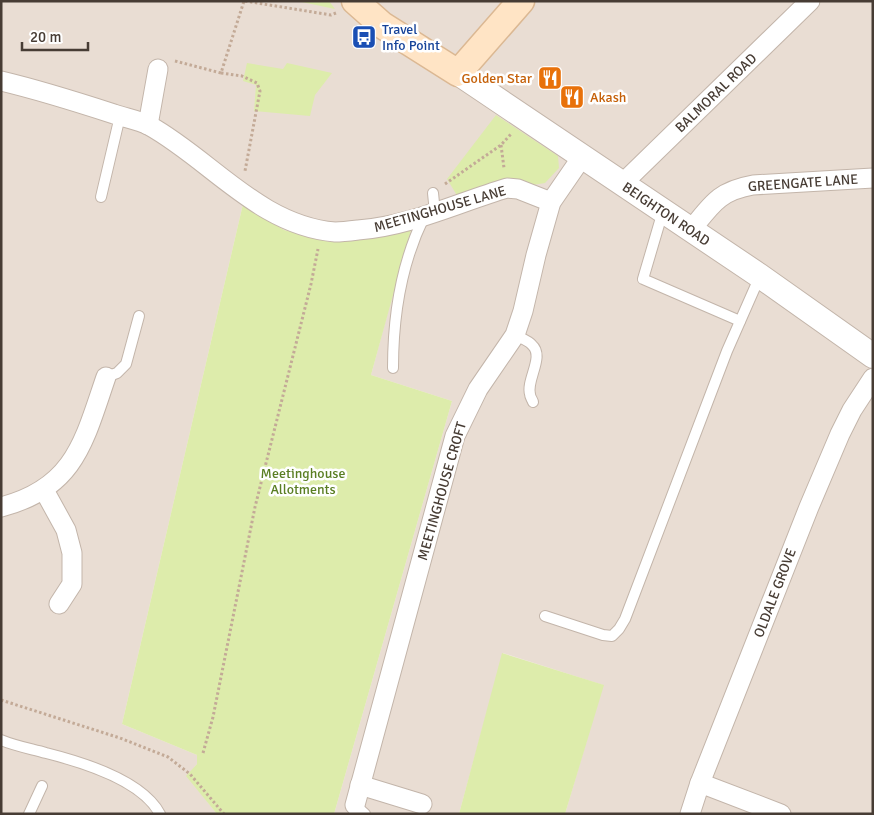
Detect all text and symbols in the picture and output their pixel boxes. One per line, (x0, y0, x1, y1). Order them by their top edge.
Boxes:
scale bar (22, 20, 89, 52)
place label: Travel Info Point (382, 21, 440, 54)
bus stop icon: Travel Info Point (351, 24, 377, 50)
text: 20 m (30, 28, 61, 46)
street label: BALMORAL ROAD (672, 50, 760, 136)
restaurant icon: Golden Star (537, 65, 563, 91)
place label: Golden Star (462, 70, 533, 87)
restaurant icon: Akash (559, 84, 585, 110)
place label: Akash (590, 89, 626, 106)
street label: GREENGATE LANE (747, 171, 859, 195)
street label: BEIGHTON ROAD (619, 178, 713, 250)
street label: MEETINGHOUSE LANE (372, 182, 508, 236)
street label: MEETINGHOUSE CROFT (414, 420, 470, 562)
park label: Meetinghouse Allotments (261, 465, 345, 498)
street label: OLDALE GROVE (750, 546, 800, 640)

